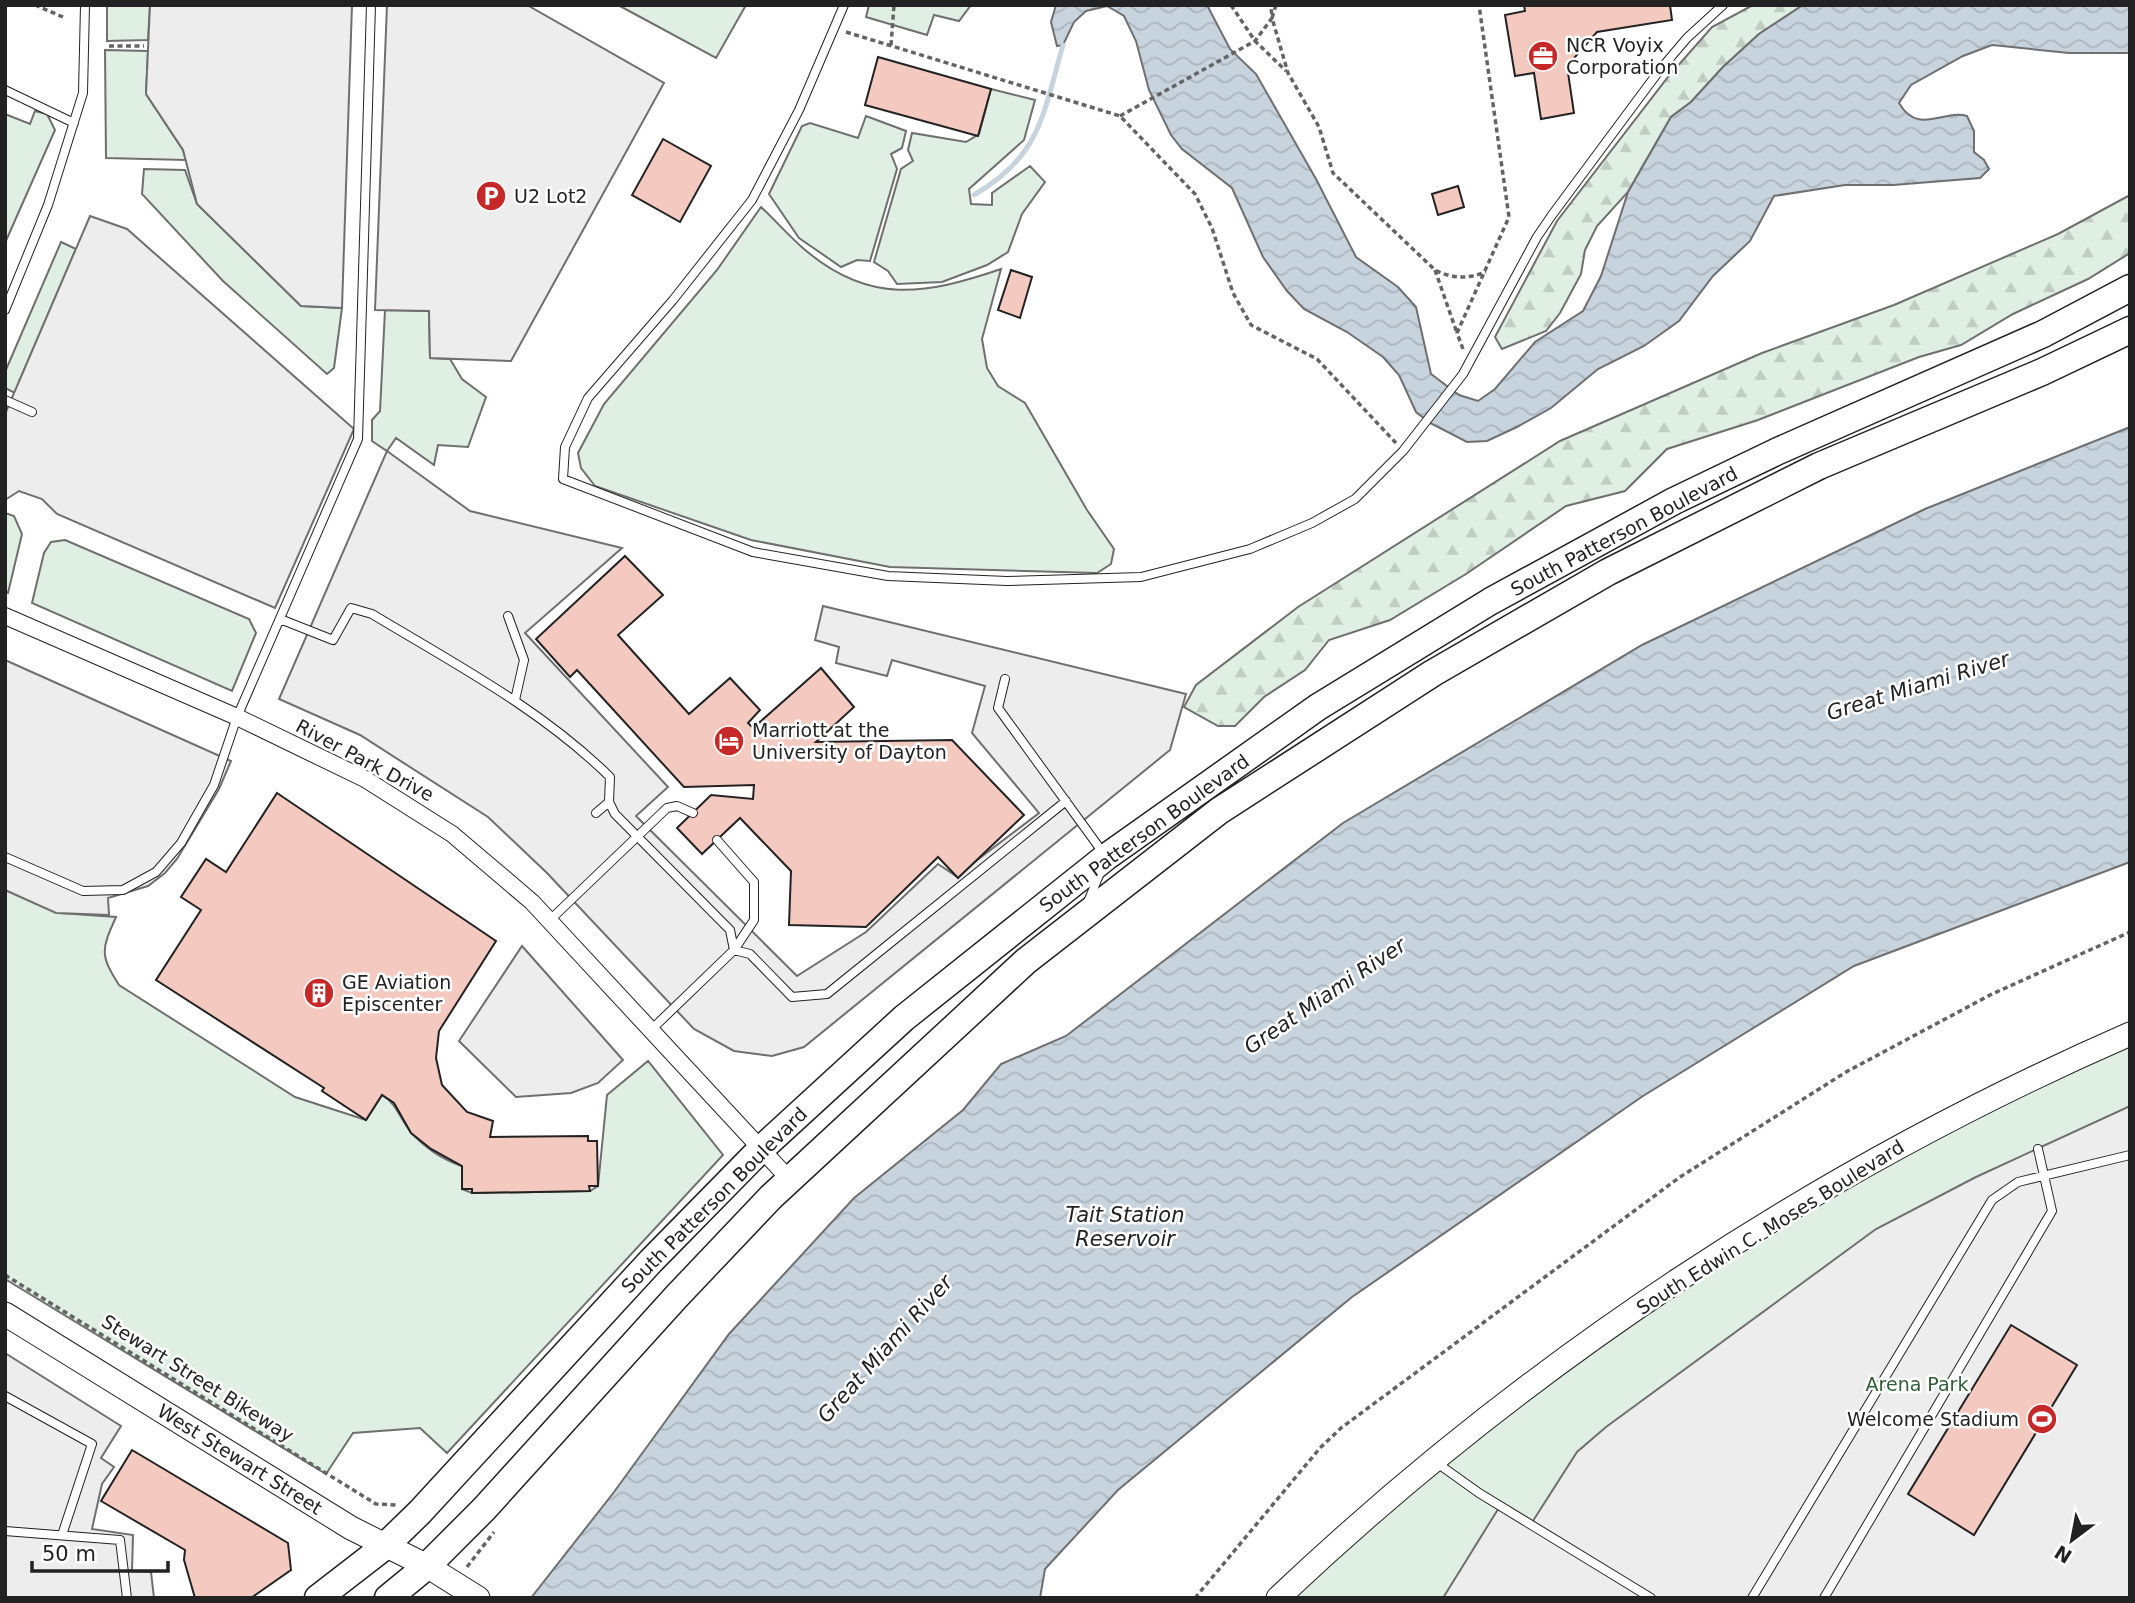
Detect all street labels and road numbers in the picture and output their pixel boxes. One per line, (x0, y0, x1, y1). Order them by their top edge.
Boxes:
street label: South Patterson Boulevard (1507, 462, 1741, 600)
street label: River Park Drive (292, 714, 438, 806)
street label: South Patterson Boulevard (1035, 750, 1253, 916)
street label: South Patterson Boulevard (617, 1103, 811, 1297)
street label: South Edwin C. Moses Boulevard (1632, 1135, 1908, 1319)
street label: Stewart Street Bikeway (98, 1310, 298, 1446)
street label: West Stewart Street (154, 1399, 326, 1519)

